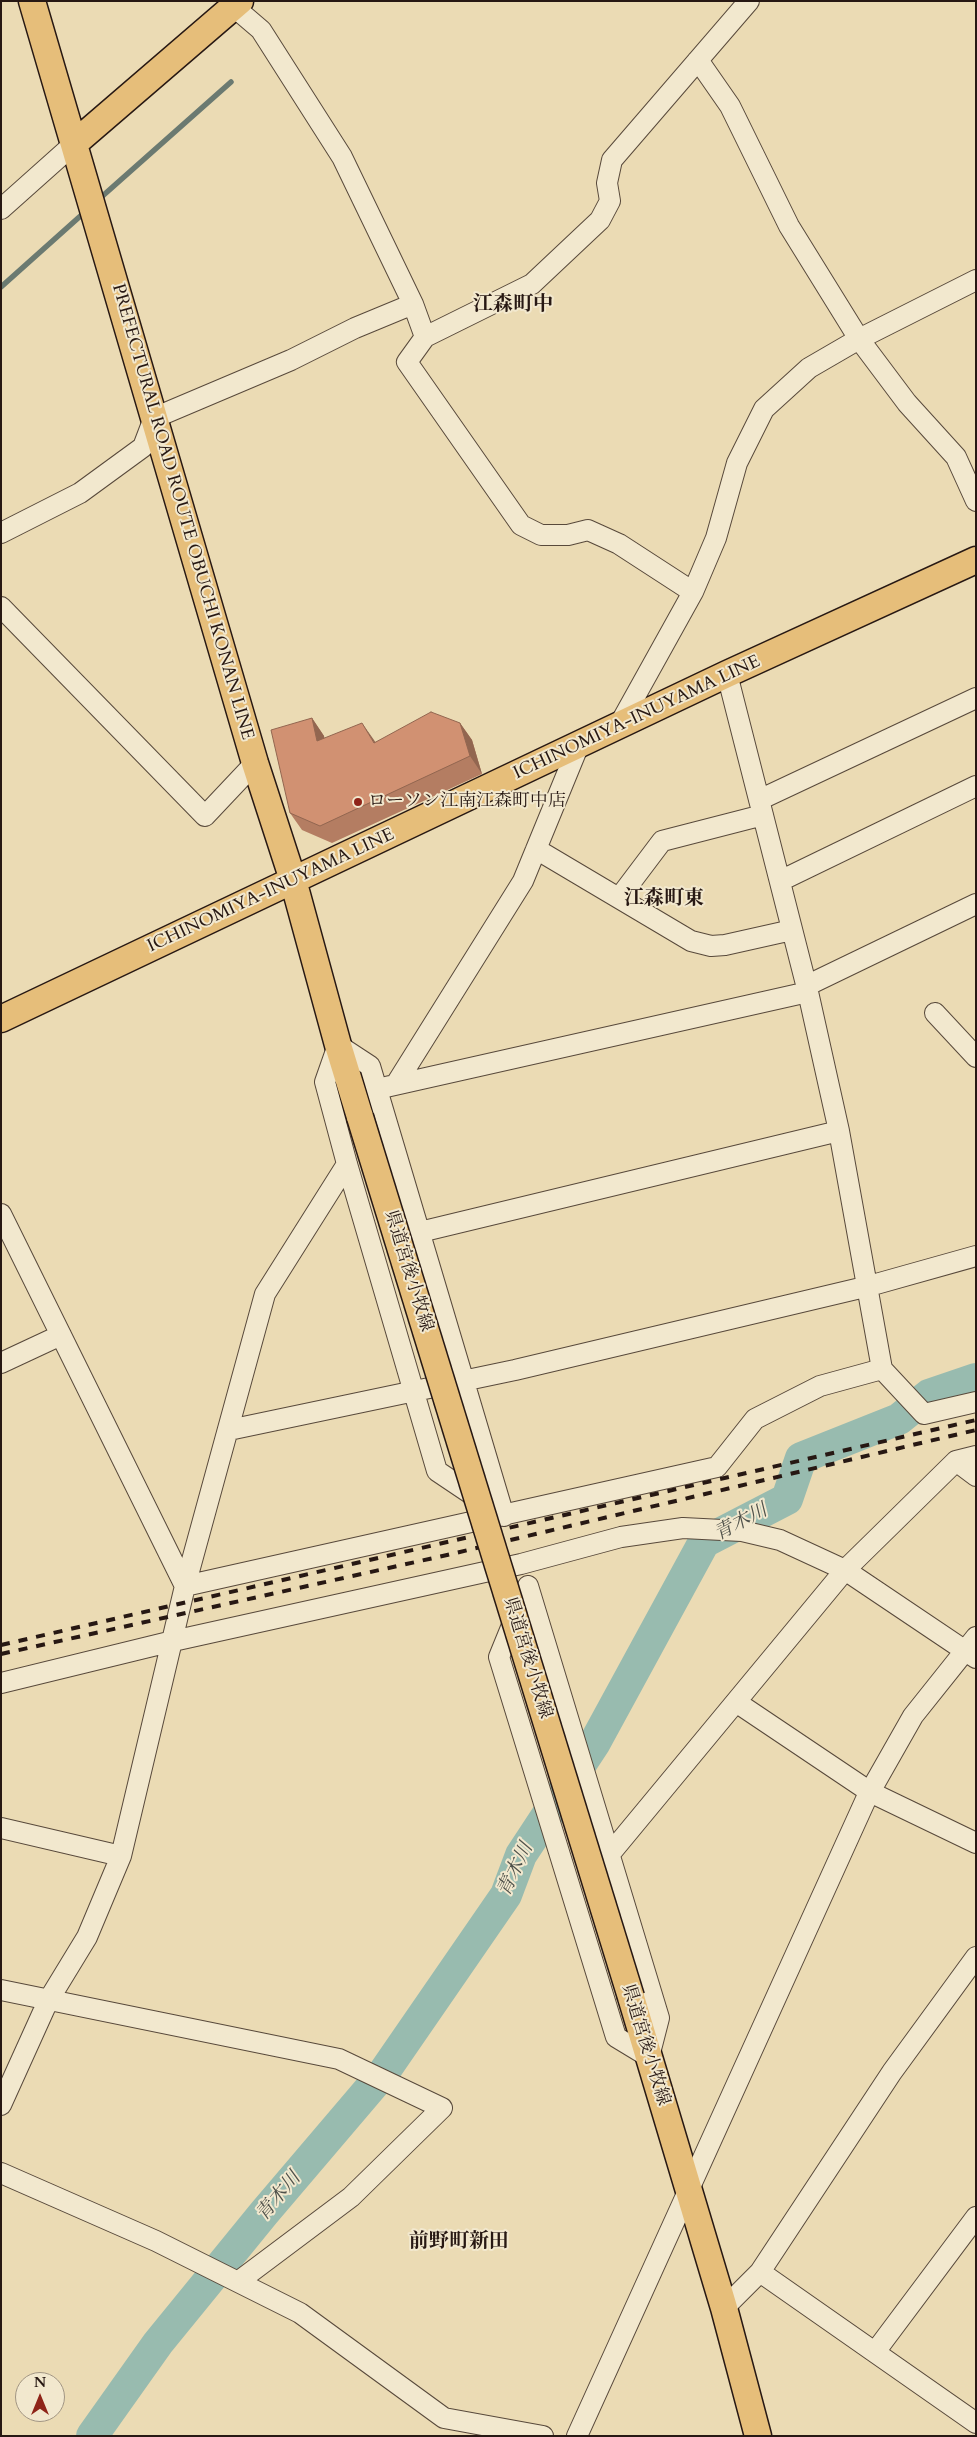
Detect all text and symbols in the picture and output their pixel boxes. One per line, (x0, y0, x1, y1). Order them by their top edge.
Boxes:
street label: PREFECTURAL ROAD ROUTE OBUCHI KONAN LINE (106, 281, 258, 743)
district label: 江森町中 (473, 293, 553, 317)
street label: ICHINOMIYA-INUYAMA LINE (510, 651, 764, 785)
place label: ローソン江南江森町中店 (368, 791, 566, 813)
marker: ローソン江南江森町中店 (352, 796, 364, 808)
street label: ICHINOMIYA-INUYAMA LINE (144, 824, 398, 958)
district label: 江森町東 (624, 887, 704, 911)
street label: 県道宮後小牧線 (379, 1208, 437, 1334)
water label: 青木川 (710, 1500, 772, 1546)
street label: 県道宮後小牧線 (498, 1595, 556, 1721)
water label: 青木川 (493, 1839, 539, 1901)
street label: 県道宮後小牧線 (616, 1982, 674, 2108)
water label: 青木川 (252, 2168, 306, 2226)
district label: 前野町新田 (409, 2230, 509, 2254)
north arrow (15, 2372, 65, 2422)
text: N (34, 2373, 46, 2392)

